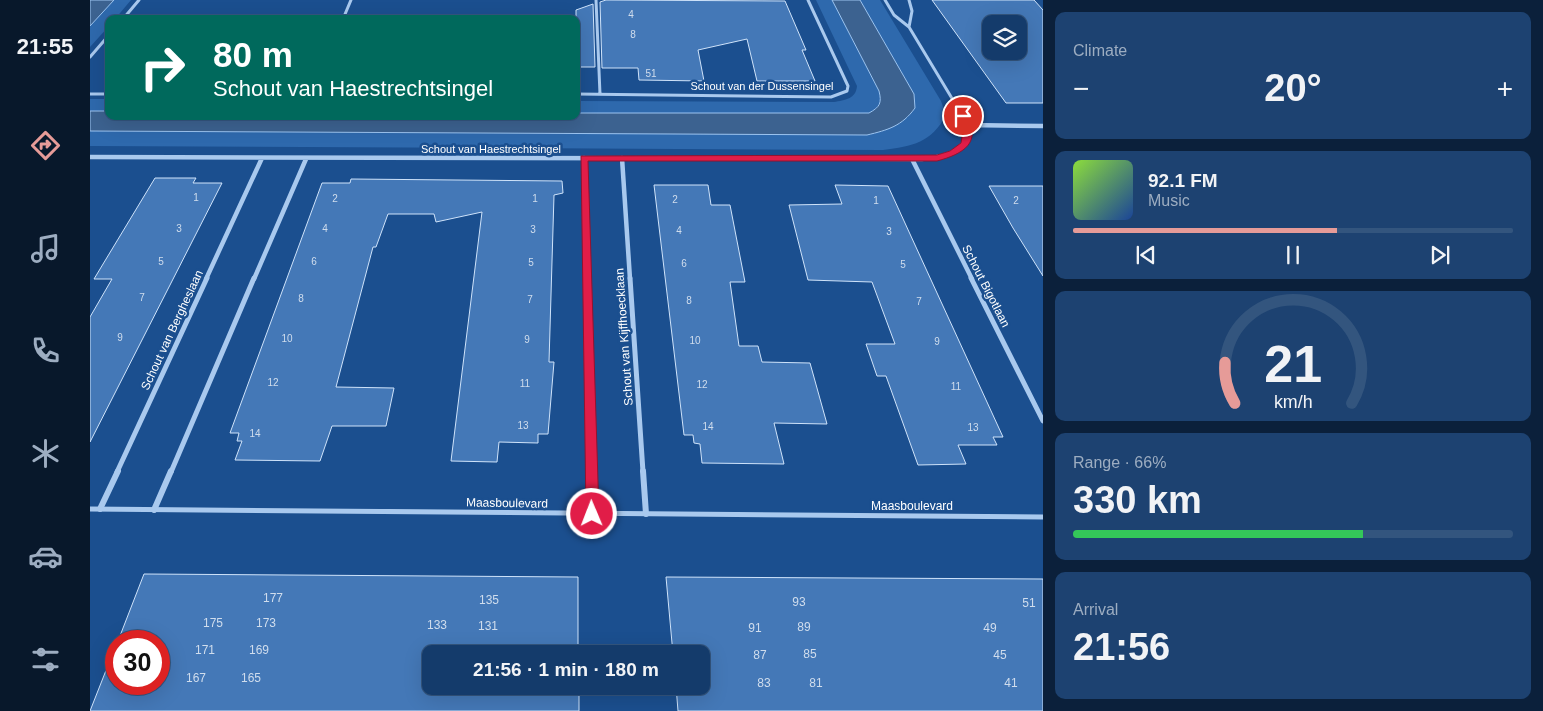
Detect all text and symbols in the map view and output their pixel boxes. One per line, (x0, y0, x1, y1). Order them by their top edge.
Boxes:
house number: 4 (628, 9, 634, 20)
map controls (982, 15, 1027, 60)
button: layers (982, 15, 1027, 60)
house number: 8 (630, 29, 636, 40)
text: 21:55 (17, 34, 73, 59)
icon: right (130, 35, 195, 100)
text: 80 m (213, 35, 293, 74)
text: Climate (1073, 42, 1127, 59)
text: 20° (1264, 67, 1322, 109)
house number: 51 (645, 68, 657, 79)
text: − (1073, 73, 1089, 104)
text: + (1497, 73, 1513, 104)
text: Schout van Haestrechtsingel (213, 76, 493, 101)
street label: Schout van der Dussensingel (690, 80, 834, 92)
pin (942, 95, 984, 137)
icon: arrive (949, 102, 977, 130)
icon: directions (28, 128, 63, 163)
street label: Schout van Haestrechtsingel (421, 143, 561, 155)
text: 92.1 FM (1148, 170, 1218, 191)
house number: 1 (193, 192, 199, 203)
text: Music (1148, 192, 1190, 209)
house number: 2 (332, 193, 338, 204)
house number: 1 (532, 193, 538, 204)
house number: 2 (672, 194, 678, 205)
house number: 1 (873, 195, 879, 206)
house number: 2 (1013, 195, 1019, 206)
house number: 3 (176, 223, 182, 234)
house number: 4 (322, 223, 328, 234)
house number: 3 (530, 224, 536, 235)
house number: 4 (676, 225, 682, 236)
house number: 3 (886, 226, 892, 237)
icon: music (28, 231, 63, 266)
icon: previous (1132, 241, 1160, 269)
icon: pause (1279, 241, 1307, 269)
icon: next (1426, 241, 1454, 269)
street label: Schout Bigotlaan (959, 242, 1013, 330)
house number: 5 (158, 256, 164, 267)
house number: 6 (311, 256, 317, 267)
house number: 5 (528, 257, 534, 268)
house number: 6 (681, 258, 687, 269)
house number: 5 (900, 259, 906, 270)
street label: Schout van Bergheslaan (138, 268, 206, 392)
street label: Schout van Kijffhoecklaan (612, 268, 636, 406)
house number: 7 (139, 292, 145, 303)
house number: 8 (298, 293, 304, 304)
house number: 7 (527, 294, 533, 305)
house number: 8 (686, 295, 692, 306)
house number: 7 (916, 296, 922, 307)
house number: 9 (117, 332, 123, 343)
icon: phone (28, 333, 63, 368)
house number: 10 (281, 333, 293, 344)
house number: 9 (524, 334, 530, 345)
house number: 10 (689, 335, 701, 346)
text: 21 (1264, 335, 1322, 393)
house number: 9 (934, 336, 940, 347)
house number: 12 (267, 377, 279, 388)
house number: 11 (520, 378, 531, 389)
house number: 12 (696, 379, 708, 390)
house number: 11 (951, 381, 962, 392)
text: km/h (1274, 392, 1312, 412)
house number: 13 (517, 420, 529, 431)
house number: 14 (702, 421, 714, 432)
house number: 13 (967, 422, 979, 433)
house number: 14 (249, 428, 261, 439)
icon: climate (28, 436, 63, 471)
text: Range · 66% (1073, 454, 1166, 471)
text: 330 km (1073, 479, 1202, 521)
position arrow (565, 487, 617, 539)
street label: Maasboulevard (466, 495, 548, 511)
street label: Maasboulevard (871, 499, 953, 513)
icon: car (28, 539, 63, 574)
house number: 177 (263, 591, 283, 605)
house number: 135 (479, 593, 499, 607)
house number: 93 (792, 595, 806, 609)
house number: 51 (1022, 596, 1036, 610)
text: Arrival (1073, 601, 1118, 618)
house number: 175 (203, 616, 223, 630)
house number: 173 (256, 616, 276, 630)
house number: 133 (427, 618, 447, 632)
house number: 131 (478, 619, 498, 633)
house number: 89 (797, 620, 811, 634)
house number: 91 (748, 621, 762, 635)
house number: 49 (983, 621, 997, 635)
text: 21:56 (1073, 626, 1170, 668)
speed limit sign: 30 (105, 630, 170, 695)
icon: filters (28, 642, 63, 677)
house number: 171 (195, 643, 215, 657)
house number: 169 (249, 643, 269, 657)
house number: 85 (803, 647, 817, 661)
house number: 87 (753, 648, 767, 662)
house number: 45 (993, 648, 1007, 662)
text: 21:56 · 1 min · 180 m (473, 659, 659, 680)
house number: 167 (186, 671, 206, 685)
house number: 165 (241, 671, 261, 685)
house number: 83 (757, 676, 771, 690)
house number: 81 (809, 676, 823, 690)
house number: 41 (1004, 676, 1018, 690)

